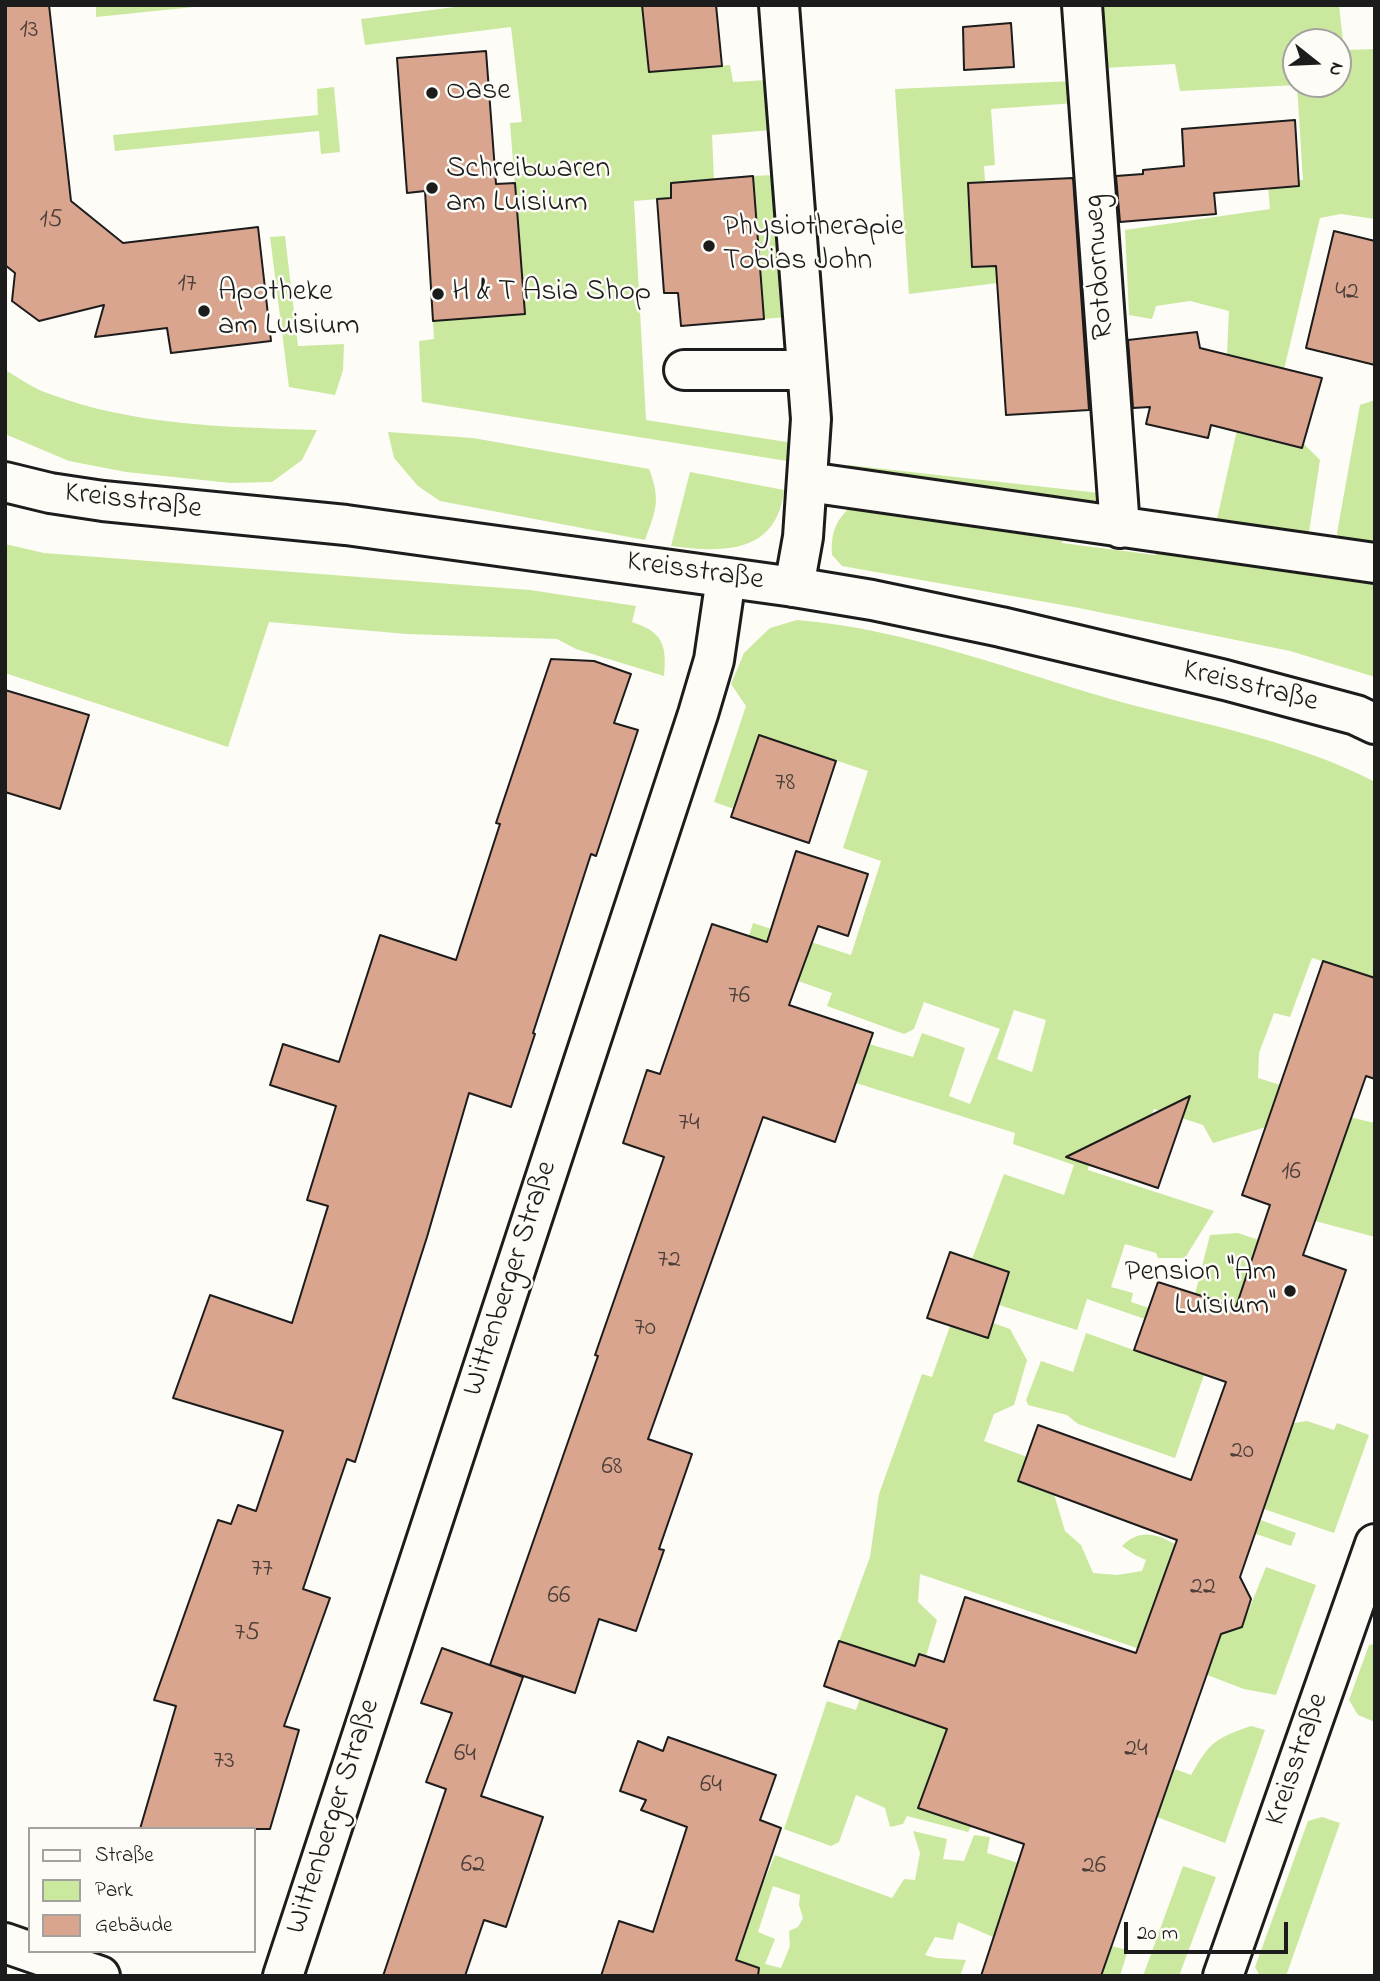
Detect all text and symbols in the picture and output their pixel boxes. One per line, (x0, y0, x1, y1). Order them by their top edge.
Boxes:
house number: 13 (19, 16, 39, 48)
north arrow (1282, 28, 1352, 98)
text: N (1321, 59, 1350, 79)
place label: Oase (446, 75, 511, 111)
marker: Oase (424, 85, 440, 101)
place label: Schreibwaren am Luisium (446, 153, 610, 224)
marker: Schreibwaren am Luisium (424, 180, 440, 196)
street label: Rotdornweg (1078, 193, 1124, 341)
house number: 15 (39, 206, 63, 238)
place label: Physiotherapie Tobias John (723, 211, 904, 282)
marker: Physiotherapie Tobias John (701, 238, 717, 254)
house number: 17 (178, 270, 196, 302)
place label: Apotheke am Luisium (218, 276, 360, 346)
place label: H & T Asia Shop (452, 276, 651, 312)
house number: 42 (1335, 278, 1359, 310)
marker: H & T Asia Shop (430, 286, 446, 302)
marker: Apotheke am Luisium (196, 303, 212, 319)
street label: Kreisstraße (62, 477, 204, 529)
street label: Kreisstraße (624, 546, 766, 600)
street label: Kreisstraße (1179, 654, 1321, 722)
house number: 78 (775, 769, 795, 801)
house number: 76 (728, 982, 750, 1014)
house number: 74 (678, 1109, 700, 1141)
street label: Wittenberger Straße (457, 1157, 567, 1401)
house number: 16 (1281, 1158, 1301, 1190)
house number: 72 (657, 1246, 681, 1278)
place label: Pension "Am Luisium" (1125, 1256, 1276, 1326)
marker: Pension "Am Luisium" (1282, 1283, 1298, 1299)
house number: 70 (634, 1314, 656, 1346)
house number: 20 (1230, 1437, 1254, 1469)
house number: 68 (601, 1453, 623, 1485)
house number: 77 (251, 1555, 273, 1587)
house number: 22 (1190, 1573, 1216, 1605)
house number: 66 (548, 1582, 570, 1614)
house number: 75 (234, 1619, 260, 1651)
street label: Kreisstraße (1260, 1689, 1338, 1831)
street label: Wittenberger Straße (280, 1695, 390, 1939)
house number: 24 (1124, 1735, 1148, 1767)
house number: 64 (454, 1740, 476, 1772)
house number: 73 (213, 1747, 235, 1779)
house number: 64 (700, 1771, 722, 1803)
legend (28, 1827, 256, 1953)
text: Straße (95, 1841, 154, 1871)
house number: 62 (461, 1851, 485, 1883)
house number: 26 (1082, 1852, 1106, 1884)
text: Park (95, 1876, 133, 1906)
scale bar (1128, 1908, 1292, 1952)
text: Gebäude (95, 1911, 172, 1941)
text: 20 m (1137, 1919, 1178, 1949)

